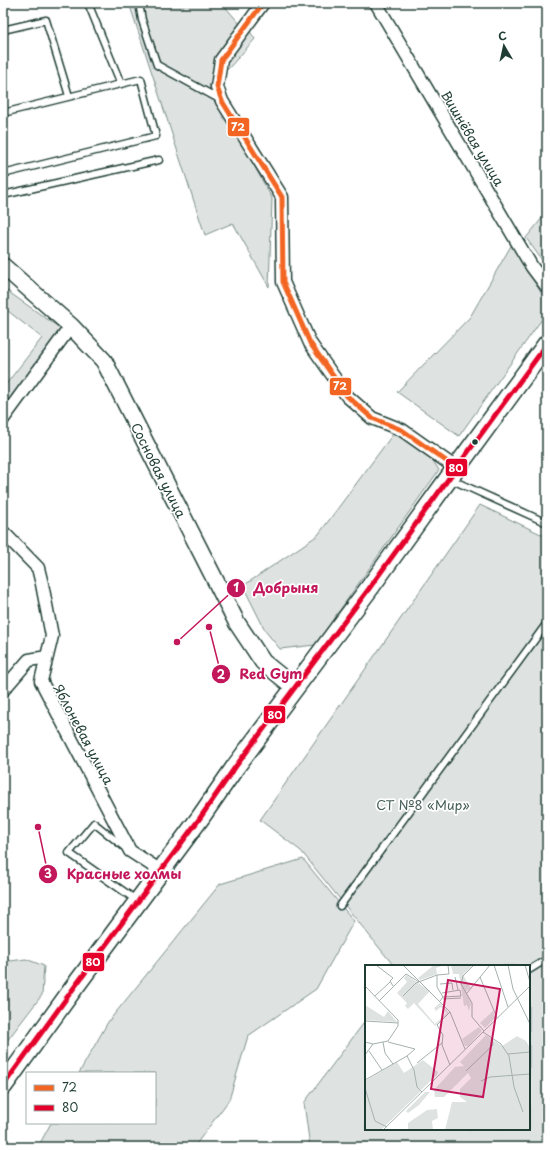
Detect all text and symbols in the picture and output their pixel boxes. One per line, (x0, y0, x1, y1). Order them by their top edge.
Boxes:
north arrow (484, 26, 524, 66)
text: С (497, 27, 508, 45)
street label: Вишнёвая улица (437, 87, 509, 190)
line badge: 72 (227, 117, 250, 137)
text: 72 (231, 118, 245, 135)
line badge: 72 (329, 377, 352, 396)
text: 72 (333, 377, 347, 394)
street label: Сосновая улица (127, 419, 192, 522)
unlabelled marker (470, 437, 480, 447)
line badge: 80 (445, 458, 468, 477)
text: 80 (448, 459, 464, 476)
callout: Добрыня (226, 575, 327, 601)
text: Добрыня (253, 577, 318, 598)
text: 1 (233, 578, 239, 596)
callout: Red Gym (211, 661, 311, 687)
text: Red Gym (240, 663, 302, 684)
text: 2 (217, 665, 226, 683)
street label: Яблоневая улица (50, 681, 119, 788)
line badge: 80 (263, 705, 286, 724)
text: 80 (267, 706, 283, 723)
park label: СТ №8 «Мир» (376, 795, 470, 814)
callout: Красные холмы (38, 861, 189, 887)
text: Красные холмы (67, 863, 181, 884)
text: 3 (44, 864, 52, 882)
line badge: 80 (82, 952, 105, 972)
text: 80 (85, 953, 101, 970)
inset map (365, 965, 530, 1130)
legend (26, 1072, 156, 1124)
text: 72 (62, 1078, 77, 1096)
text: 80 (62, 1098, 79, 1116)

